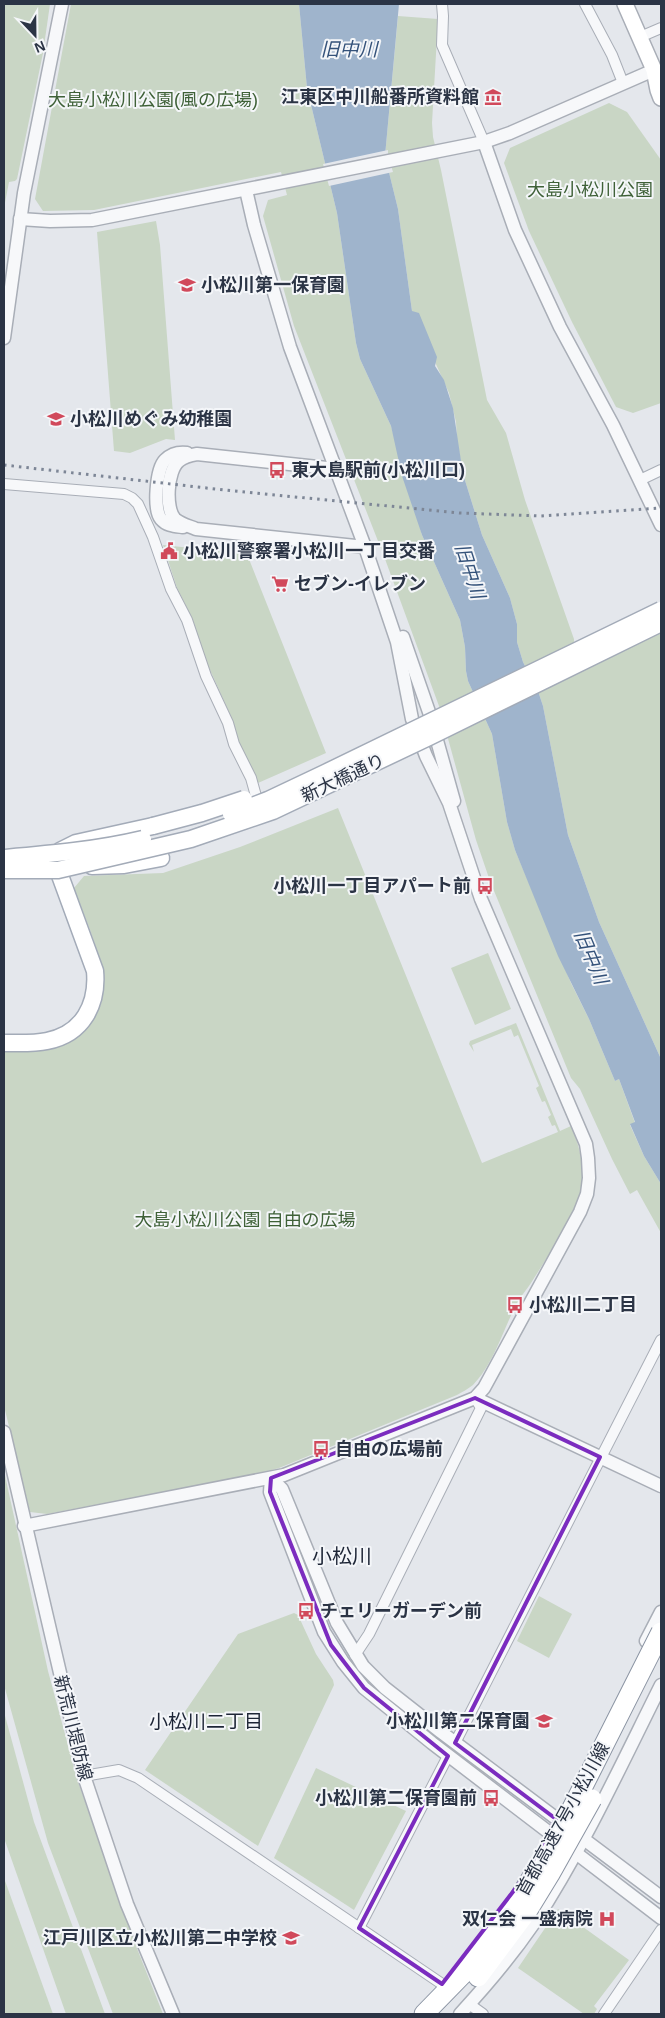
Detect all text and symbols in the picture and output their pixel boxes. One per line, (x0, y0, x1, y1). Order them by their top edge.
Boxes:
north arrow (10, 10, 60, 60)
text: N (32, 38, 48, 56)
water label: 旧中川 (320, 39, 379, 60)
place label: 江東区中川船番所資料館 (281, 87, 479, 107)
museum icon: 江東区中川船番所資料館 (483, 87, 503, 107)
park label: 大島小松川公園(風の広場) (48, 90, 258, 110)
park label: 大島小松川公園 (527, 180, 653, 200)
school or university icon: 小松川第一保育園 (177, 275, 197, 295)
place label: 小松川第一保育園 (201, 275, 345, 295)
school or university icon: 小松川めぐみ幼稚園 (46, 409, 66, 429)
place label: 小松川めぐみ幼稚園 (70, 409, 233, 429)
bus stop icon: 東大島駅前(小松川口) (267, 460, 287, 480)
place label: 東大島駅前(小松川口) (291, 460, 465, 480)
public building icon: 小松川警察署小松川一丁目交番 (159, 541, 179, 561)
place label: 小松川警察署小松川一丁目交番 (183, 541, 435, 561)
water label: 旧中川 (451, 541, 489, 603)
supermarket icon: セブン-イレブン (270, 574, 290, 594)
place label: セブン-イレブン (294, 574, 426, 594)
street label: 新大橋通り (298, 750, 388, 806)
place label: 小松川一丁目アパート前 (273, 876, 471, 896)
bus stop icon: 小松川一丁目アパート前 (475, 876, 495, 896)
water label: 旧中川 (570, 927, 613, 989)
park label: 大島小松川公園 自由の広場 (135, 1210, 356, 1230)
bus stop icon: 小松川二丁目 (505, 1295, 525, 1315)
place label: 小松川二丁目 (529, 1295, 637, 1315)
bus stop icon: 自由の広場前 (311, 1439, 331, 1459)
place label: 自由の広場前 (335, 1439, 443, 1459)
district label: 小松川 (312, 1545, 372, 1567)
bus stop icon: チェリーガーデン前 (296, 1601, 316, 1621)
place label: チェリーガーデン前 (320, 1601, 482, 1621)
street label: 新荒川堤防線 (50, 1673, 96, 1783)
district label: 小松川二丁目 (149, 1711, 263, 1732)
place label: 小松川第二保育園 (386, 1711, 530, 1731)
school or university icon: 小松川第二保育園 (534, 1711, 554, 1731)
street label: 首都高速7号小松川線 (513, 1739, 613, 1899)
place label: 小松川第二保育園前 (315, 1788, 477, 1808)
bus stop icon: 小松川第二保育園前 (481, 1788, 501, 1808)
place label: 双仁会 一盛病院 (462, 1909, 593, 1929)
hospital icon: 双仁会 一盛病院 (597, 1909, 617, 1929)
place label: 江戸川区立小松川第二中学校 (43, 1928, 277, 1948)
school or university icon: 江戸川区立小松川第二中学校 (281, 1928, 301, 1948)

